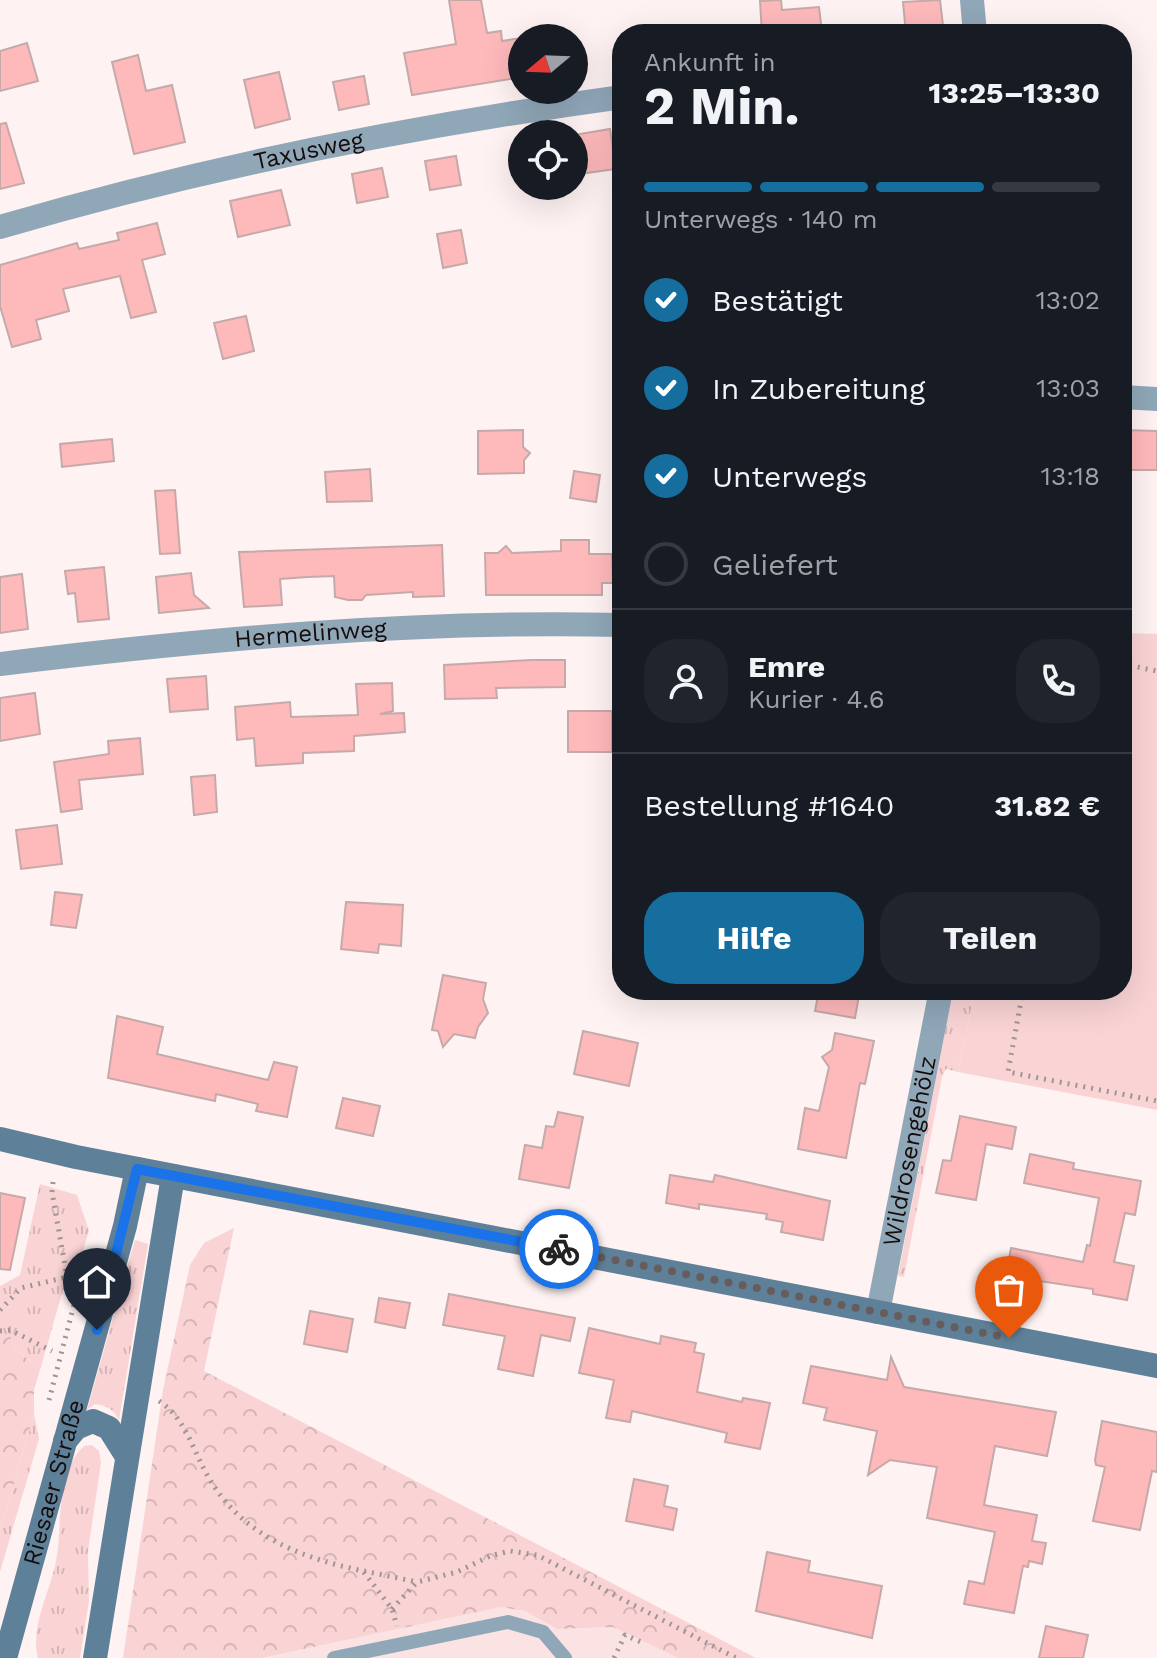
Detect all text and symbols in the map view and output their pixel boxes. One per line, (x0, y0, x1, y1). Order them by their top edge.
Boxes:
north arrow (508, 24, 588, 104)
map controls (508, 24, 588, 200)
text: Ankunft in (644, 47, 776, 77)
text: 13:25–13:30 (928, 75, 1100, 110)
text: 2 Min. (644, 76, 800, 137)
button: locate (508, 120, 588, 200)
street label: Taxusweg (251, 126, 366, 176)
text: Unterwegs · 140 m (644, 204, 877, 234)
icon: check (644, 278, 688, 322)
text: Bestätigt (712, 283, 843, 318)
text: 13:02 (1036, 285, 1100, 315)
icon: check (644, 366, 688, 410)
text: In Zubereitung (712, 371, 925, 406)
text: 13:03 (1036, 373, 1100, 403)
icon: check (644, 454, 688, 498)
text: Unterwegs (712, 459, 867, 494)
text: 13:18 (1041, 461, 1100, 491)
text: Geliefert (712, 547, 838, 582)
street label: Hermelinweg (233, 615, 388, 653)
button: person (644, 639, 728, 723)
button: phone (1016, 639, 1100, 723)
text: Emre (748, 649, 825, 684)
text: Kurier · 4.6 (748, 684, 885, 714)
text: Bestellung #1640 (644, 788, 894, 823)
text: 31.82 € (994, 788, 1100, 823)
button: Hilfe (644, 892, 864, 984)
button: Teilen (880, 892, 1100, 984)
street label: Wildrosengehölz (877, 1054, 942, 1249)
courier (519, 1209, 599, 1289)
icon: bike (537, 1227, 581, 1271)
pin (63, 1248, 131, 1330)
pin (975, 1256, 1043, 1338)
icon: home (75, 1260, 119, 1304)
icon: bag (987, 1268, 1031, 1312)
street label: Riesaer Straße (17, 1397, 90, 1569)

